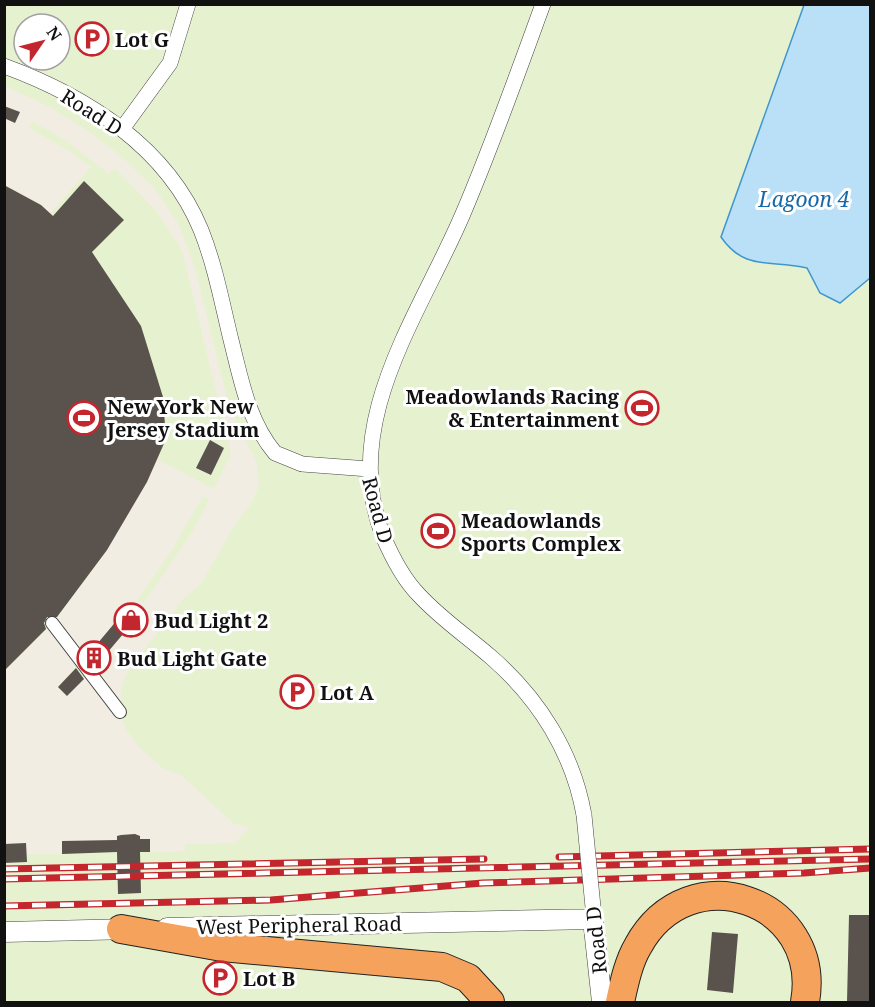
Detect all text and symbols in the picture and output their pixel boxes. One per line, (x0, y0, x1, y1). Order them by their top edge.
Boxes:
north arrow (12, 12, 72, 72)
parking icon: Lot G (74, 21, 110, 57)
text: N (42, 22, 67, 45)
place label: Lot G (115, 26, 169, 53)
street label: Road D (56, 83, 128, 141)
water label: Lagoon 4 (758, 185, 850, 213)
place label: Meadowlands Racing & Entertainment (406, 383, 620, 433)
sports icon: Meadowlands Racing & Entertainment (624, 390, 660, 426)
place label: New York New Jersey Stadium (106, 393, 260, 443)
sports icon: New York New Jersey Stadium (66, 400, 102, 436)
street label: Road D (356, 474, 400, 546)
place label: Meadowlands Sports Complex (461, 507, 621, 557)
sports icon: Meadowlands Sports Complex (420, 513, 456, 549)
shop icon: Bud Light 2 (113, 602, 149, 638)
place label: Bud Light 2 (154, 607, 268, 634)
building icon: Bud Light Gate (76, 640, 112, 676)
place label: Bud Light Gate (117, 645, 267, 672)
parking icon: Lot A (279, 674, 315, 710)
place label: Lot A (320, 679, 375, 706)
street label: Road D (579, 905, 613, 975)
street label: West Peripheral Road (196, 910, 402, 940)
parking icon: Lot B (202, 960, 238, 996)
place label: Lot B (243, 965, 295, 992)

